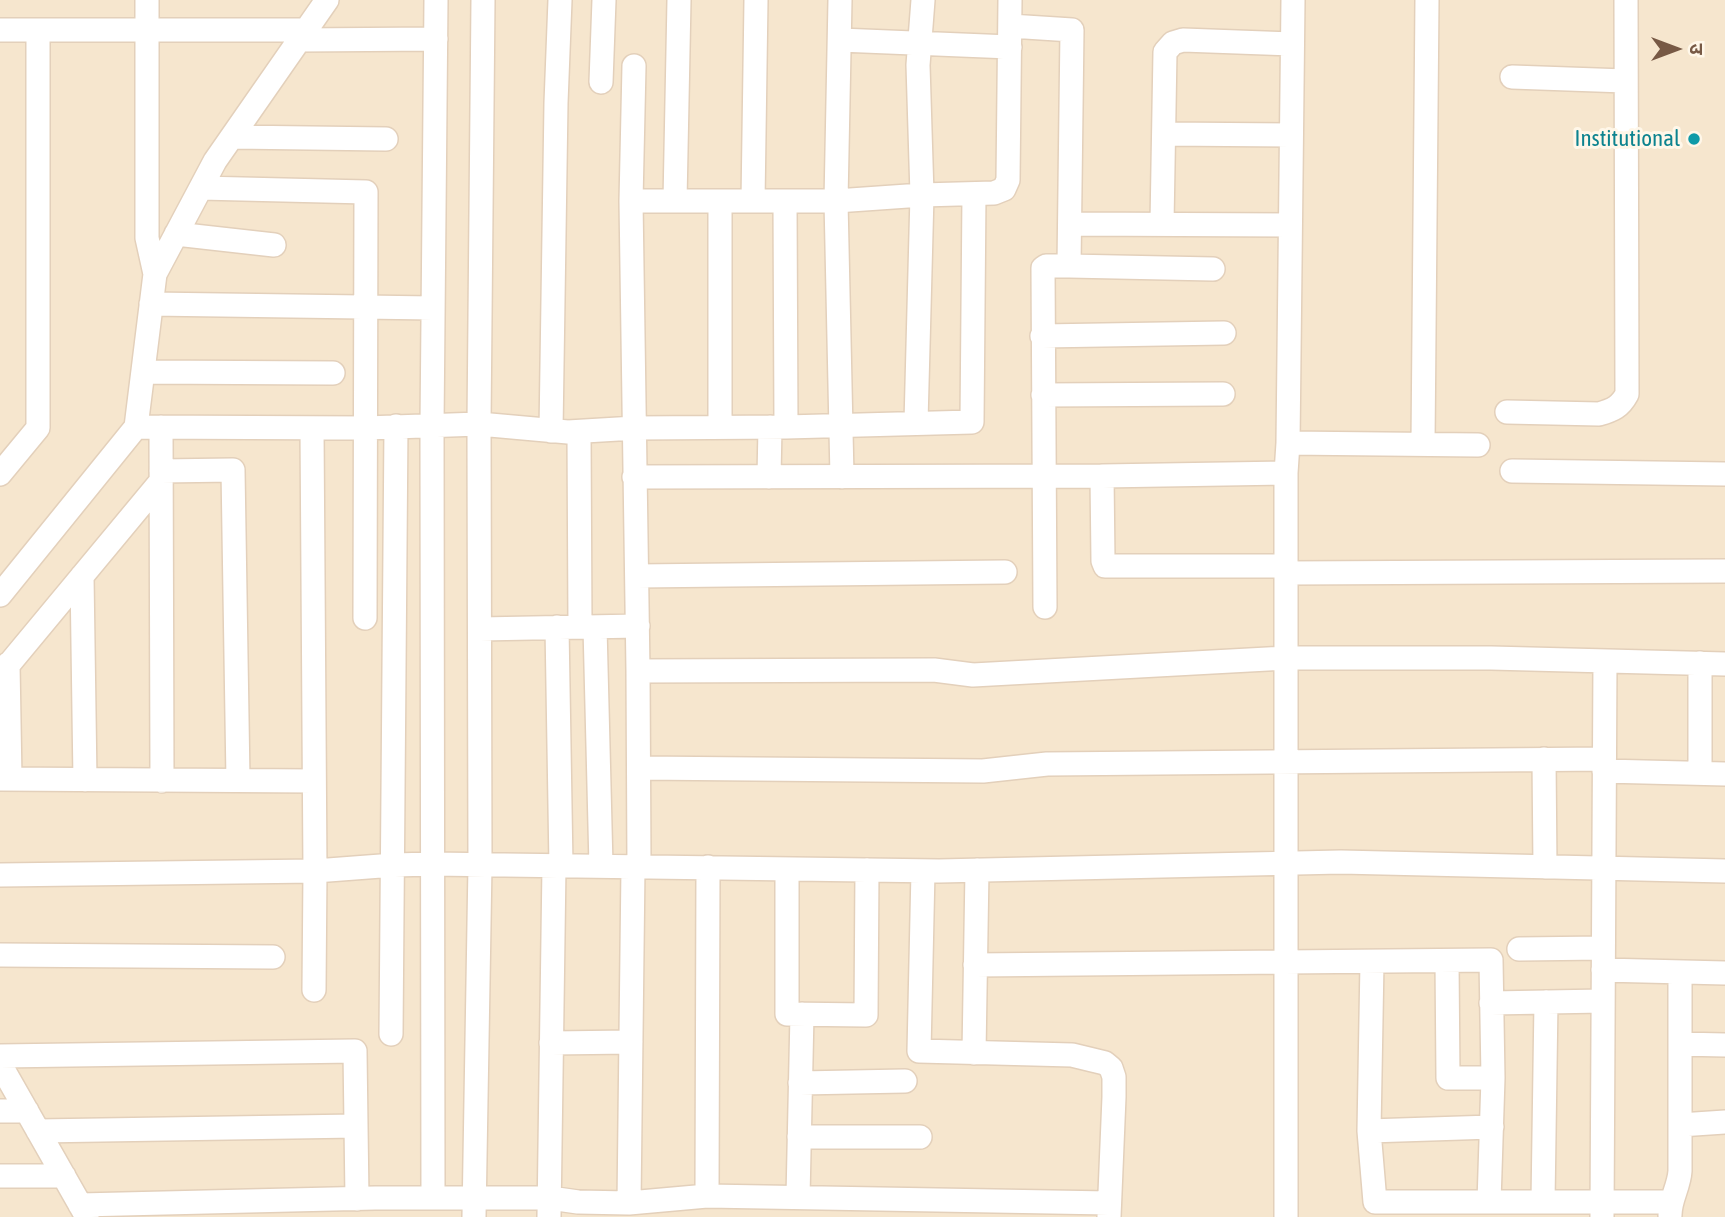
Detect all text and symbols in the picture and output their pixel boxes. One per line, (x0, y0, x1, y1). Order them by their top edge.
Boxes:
north arrow (1641, 14, 1711, 84)
text: उ (1686, 43, 1708, 55)
place label: Institutional (1575, 125, 1680, 153)
marker: Institutional (1686, 131, 1702, 147)

